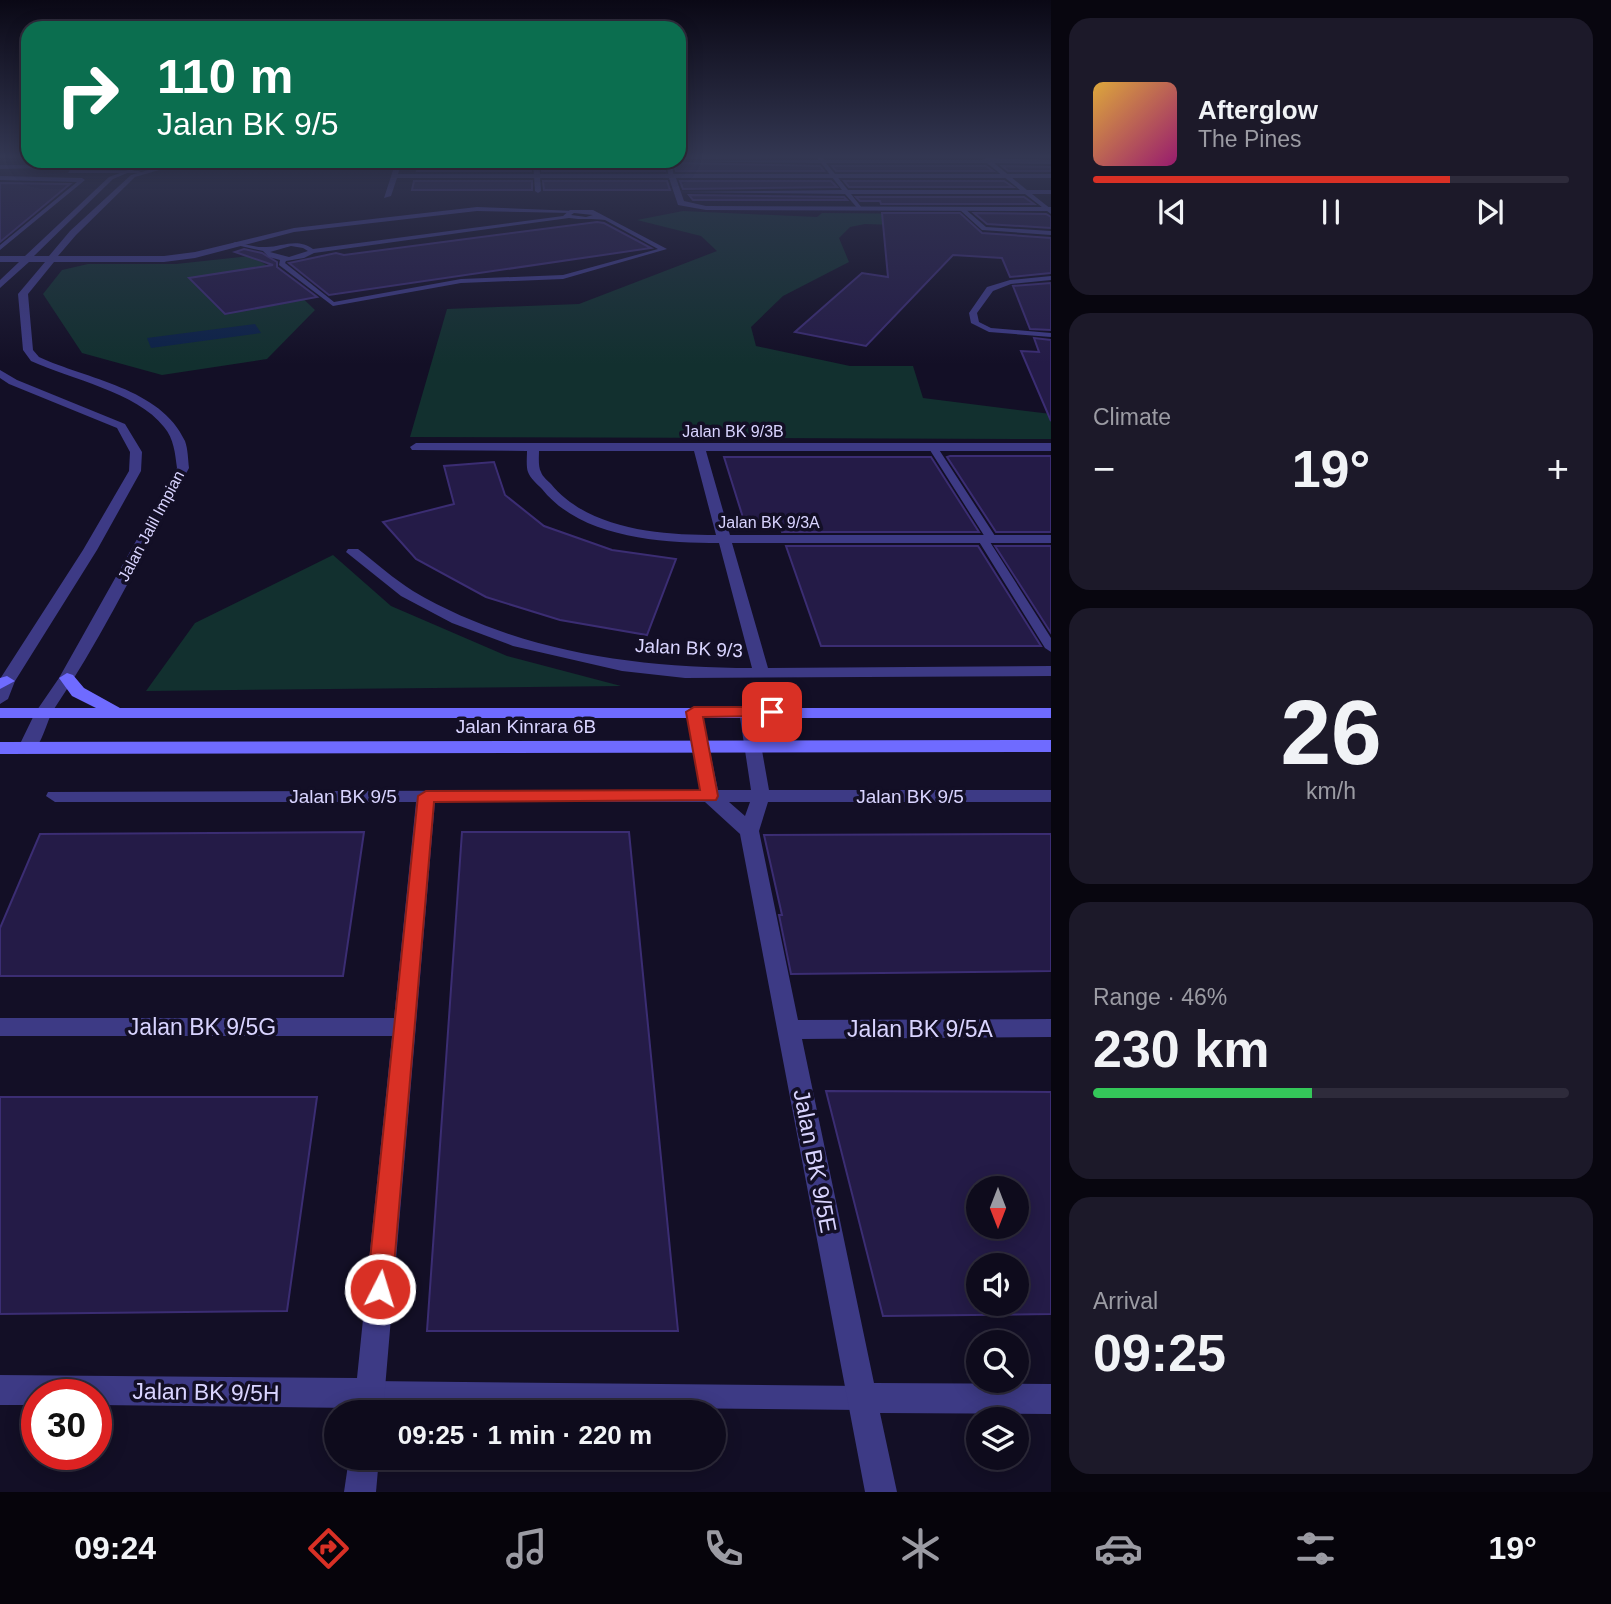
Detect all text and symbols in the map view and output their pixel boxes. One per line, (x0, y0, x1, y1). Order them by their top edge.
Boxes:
icon: right (42, 49, 133, 140)
text: 110 m (157, 49, 293, 103)
text: Afterglow (1198, 95, 1318, 125)
text: Jalan BK 9/5 (157, 106, 338, 142)
text: The Pines (1198, 126, 1302, 152)
icon: previous (1153, 193, 1191, 231)
icon: pause (1312, 193, 1350, 231)
icon: next (1471, 193, 1509, 231)
text: Climate (1093, 404, 1171, 430)
street label: Jalan BK 9/3B (682, 423, 784, 440)
text: 19° (1292, 440, 1370, 498)
text: − (1093, 448, 1115, 490)
text: + (1547, 448, 1569, 490)
street label: Jalan Jalil Impian (115, 468, 187, 584)
street label: Jalan BK 9/3A (718, 514, 820, 531)
street label: Jalan BK 9/3 (635, 635, 743, 661)
pin (742, 682, 802, 742)
text: 26 (1280, 682, 1382, 783)
icon: arrive (753, 693, 791, 731)
street label: Jalan Kinrara 6B (456, 716, 596, 737)
text: km/h (1306, 778, 1356, 804)
street label: Jalan BK 9/5 (289, 786, 397, 807)
street label: Jalan BK 9/5 (856, 786, 964, 807)
text: Range · 46% (1093, 984, 1227, 1010)
street label: Jalan BK 9/5G (128, 1014, 276, 1040)
street label: Jalan BK 9/5A (847, 1016, 994, 1042)
text: 230 km (1093, 1020, 1269, 1078)
street label: Jalan BK 9/5E (788, 1087, 842, 1235)
north arrow (966, 1176, 1029, 1239)
map controls (966, 1176, 1029, 1470)
position arrow (343, 1252, 417, 1326)
button: sound (966, 1253, 1029, 1316)
text: Arrival (1093, 1288, 1158, 1314)
text: 09:25 (1093, 1324, 1226, 1382)
button: search (966, 1330, 1029, 1393)
street label: Jalan BK 9/5H (132, 1378, 280, 1406)
speed limit sign: 30 (21, 1379, 112, 1470)
button: layers (966, 1407, 1029, 1470)
text: 09:25 · 1 min · 220 m (398, 1420, 652, 1450)
icon: directions (304, 1524, 353, 1573)
icon: music (502, 1524, 551, 1573)
icon: phone (699, 1524, 748, 1573)
icon: climate (896, 1524, 945, 1573)
icon: car (1094, 1524, 1143, 1573)
icon: filters (1291, 1524, 1340, 1573)
text: 09:24 (74, 1530, 156, 1566)
text: 19° (1488, 1530, 1537, 1566)

